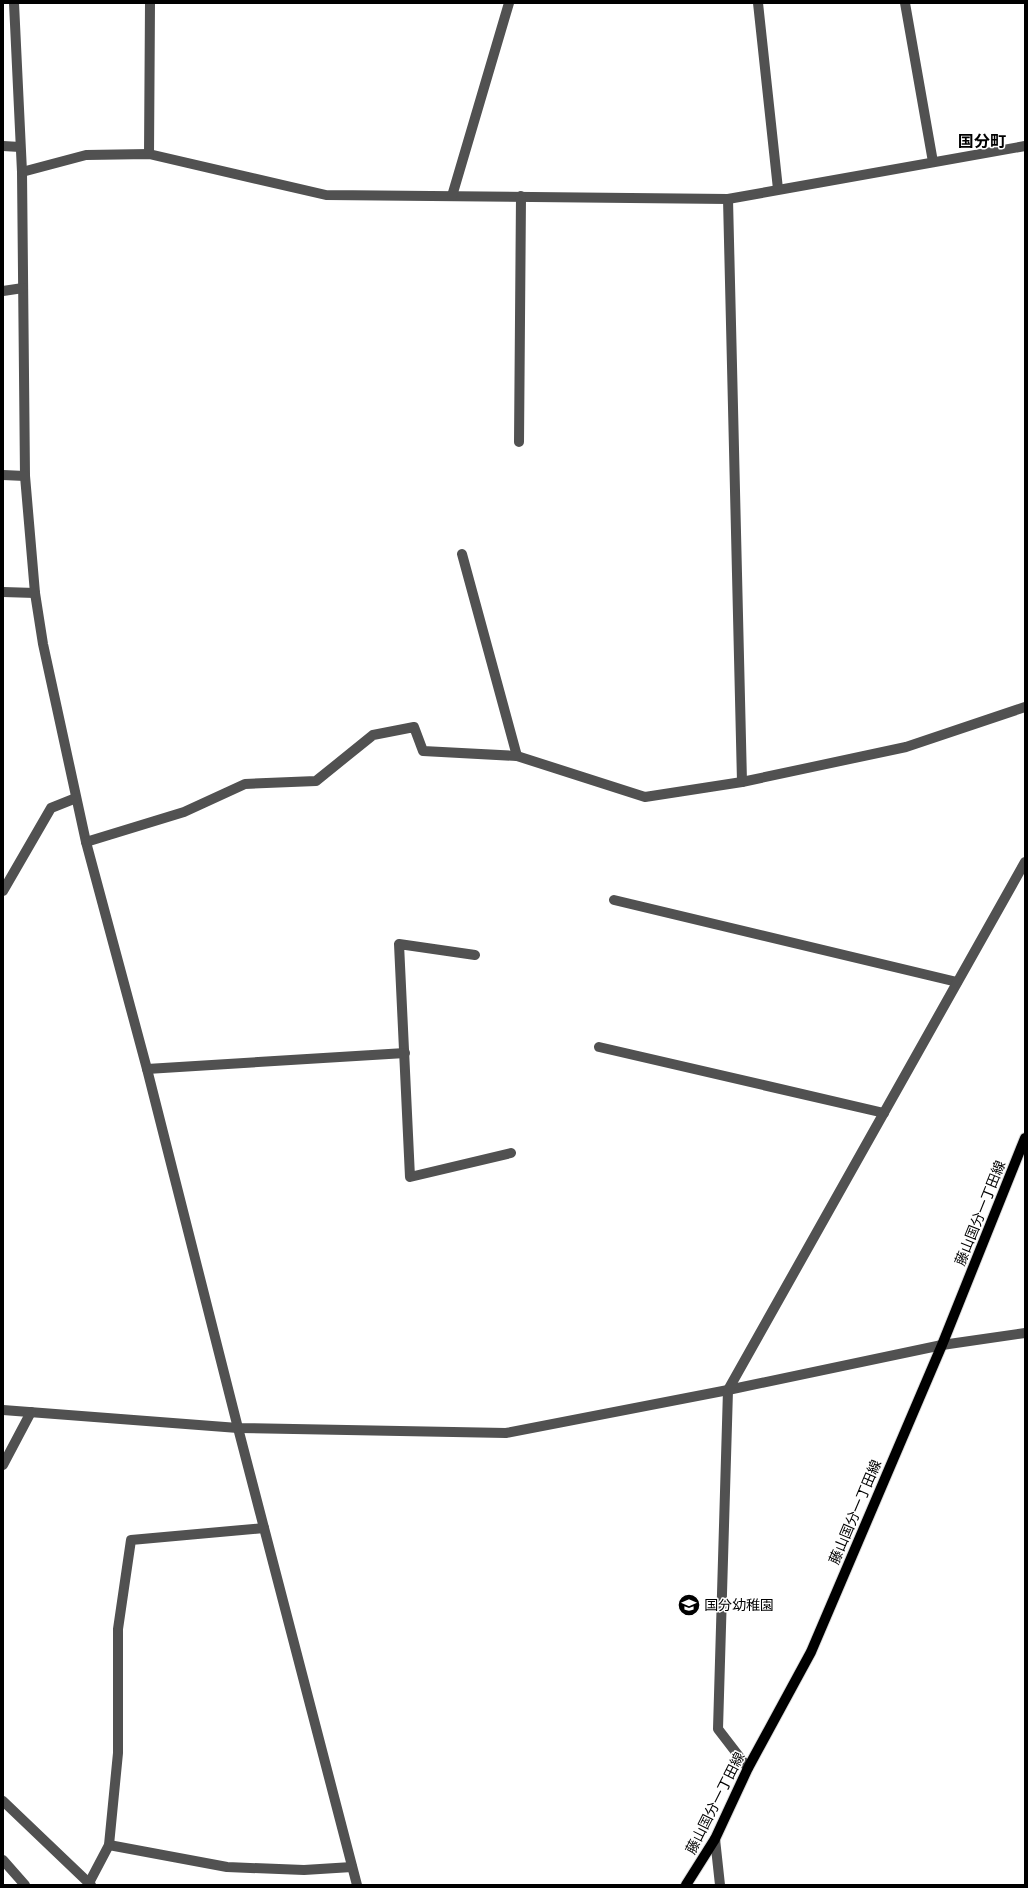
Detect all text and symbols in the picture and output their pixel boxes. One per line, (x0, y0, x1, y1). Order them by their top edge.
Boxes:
district label: 国分町 (958, 132, 1006, 150)
street label: 藤山国分一丁田線 (952, 1158, 1008, 1268)
street label: 藤山国分一丁田線 (826, 1457, 884, 1567)
school or university icon: 国分幼稚園 (676, 1592, 702, 1618)
place label: 国分幼稚園 (704, 1597, 774, 1613)
street label: 藤山国分一丁田線 (682, 1749, 748, 1857)

